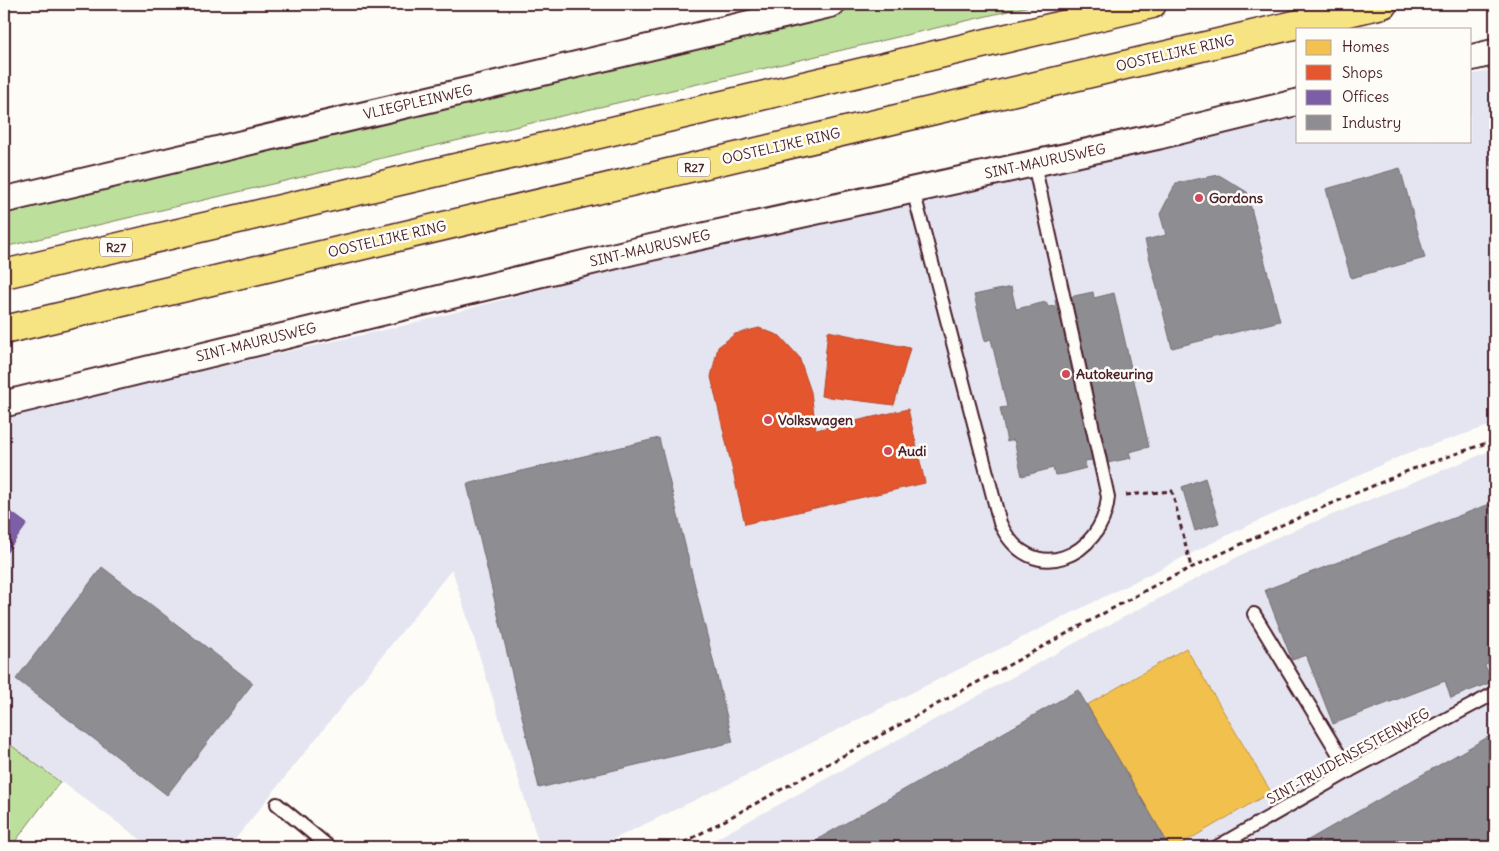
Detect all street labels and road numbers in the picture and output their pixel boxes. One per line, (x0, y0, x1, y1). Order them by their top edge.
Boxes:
street label: OOSTELIJKE RING (1114, 31, 1236, 75)
street label: VLIEGPLEINWEG (362, 81, 474, 123)
street label: OOSTELIJKE RING (720, 124, 842, 168)
street label: SINT-MAURUSWEG (983, 139, 1107, 183)
road number: R27 (678, 158, 710, 176)
street label: OOSTELIJKE RING (326, 217, 448, 261)
street label: SINT-MAURUSWEG (588, 225, 712, 271)
road number: R27 (100, 238, 132, 256)
street label: SINT-MAURUSWEG (194, 318, 318, 366)
street label: SINT-TRUIDENSESTEENWEG (1264, 704, 1432, 808)

